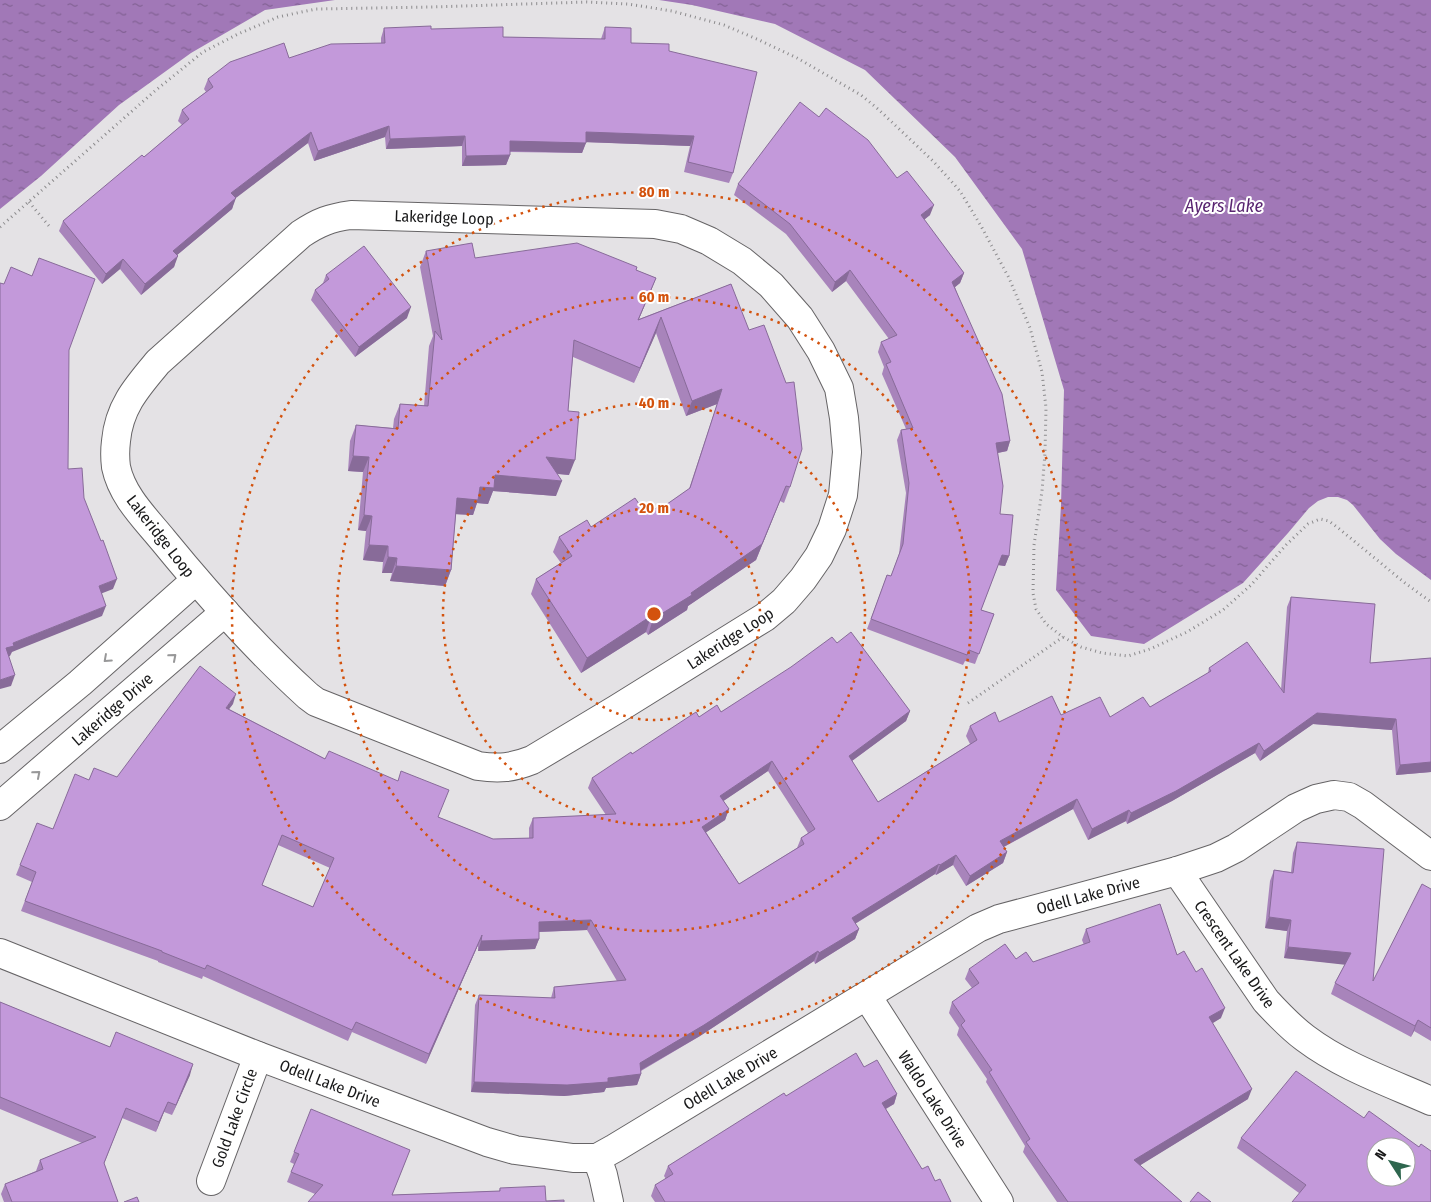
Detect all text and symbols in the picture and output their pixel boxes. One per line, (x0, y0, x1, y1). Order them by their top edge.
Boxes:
text: 80 m (639, 183, 669, 201)
water label: Ayers Lake (1184, 195, 1263, 217)
street label: Lakeridge Loop (394, 206, 494, 229)
text: 60 m (639, 288, 669, 306)
text: 40 m (639, 394, 669, 412)
street label: Lakeridge Loop (123, 491, 199, 581)
text: 20 m (638, 499, 669, 517)
street label: Lakeridge Loop (683, 603, 777, 673)
centre of rings (645, 605, 663, 623)
one-way arrow (104, 653, 113, 662)
one-way arrow (168, 653, 177, 662)
street label: Lakeridge Drive (68, 669, 157, 750)
one-way arrow (31, 771, 40, 780)
street label: Odell Lake Drive (1034, 873, 1142, 918)
street label: Crescent Lake Drive (1190, 897, 1279, 1012)
street label: Odell Lake Drive (680, 1043, 781, 1114)
street label: Waldo Lake Drive (894, 1047, 971, 1151)
street label: Odell Lake Drive (277, 1056, 383, 1111)
street label: Gold Lake Circle (208, 1066, 261, 1170)
north arrow (1366, 1137, 1416, 1187)
text: N (1372, 1146, 1390, 1163)

